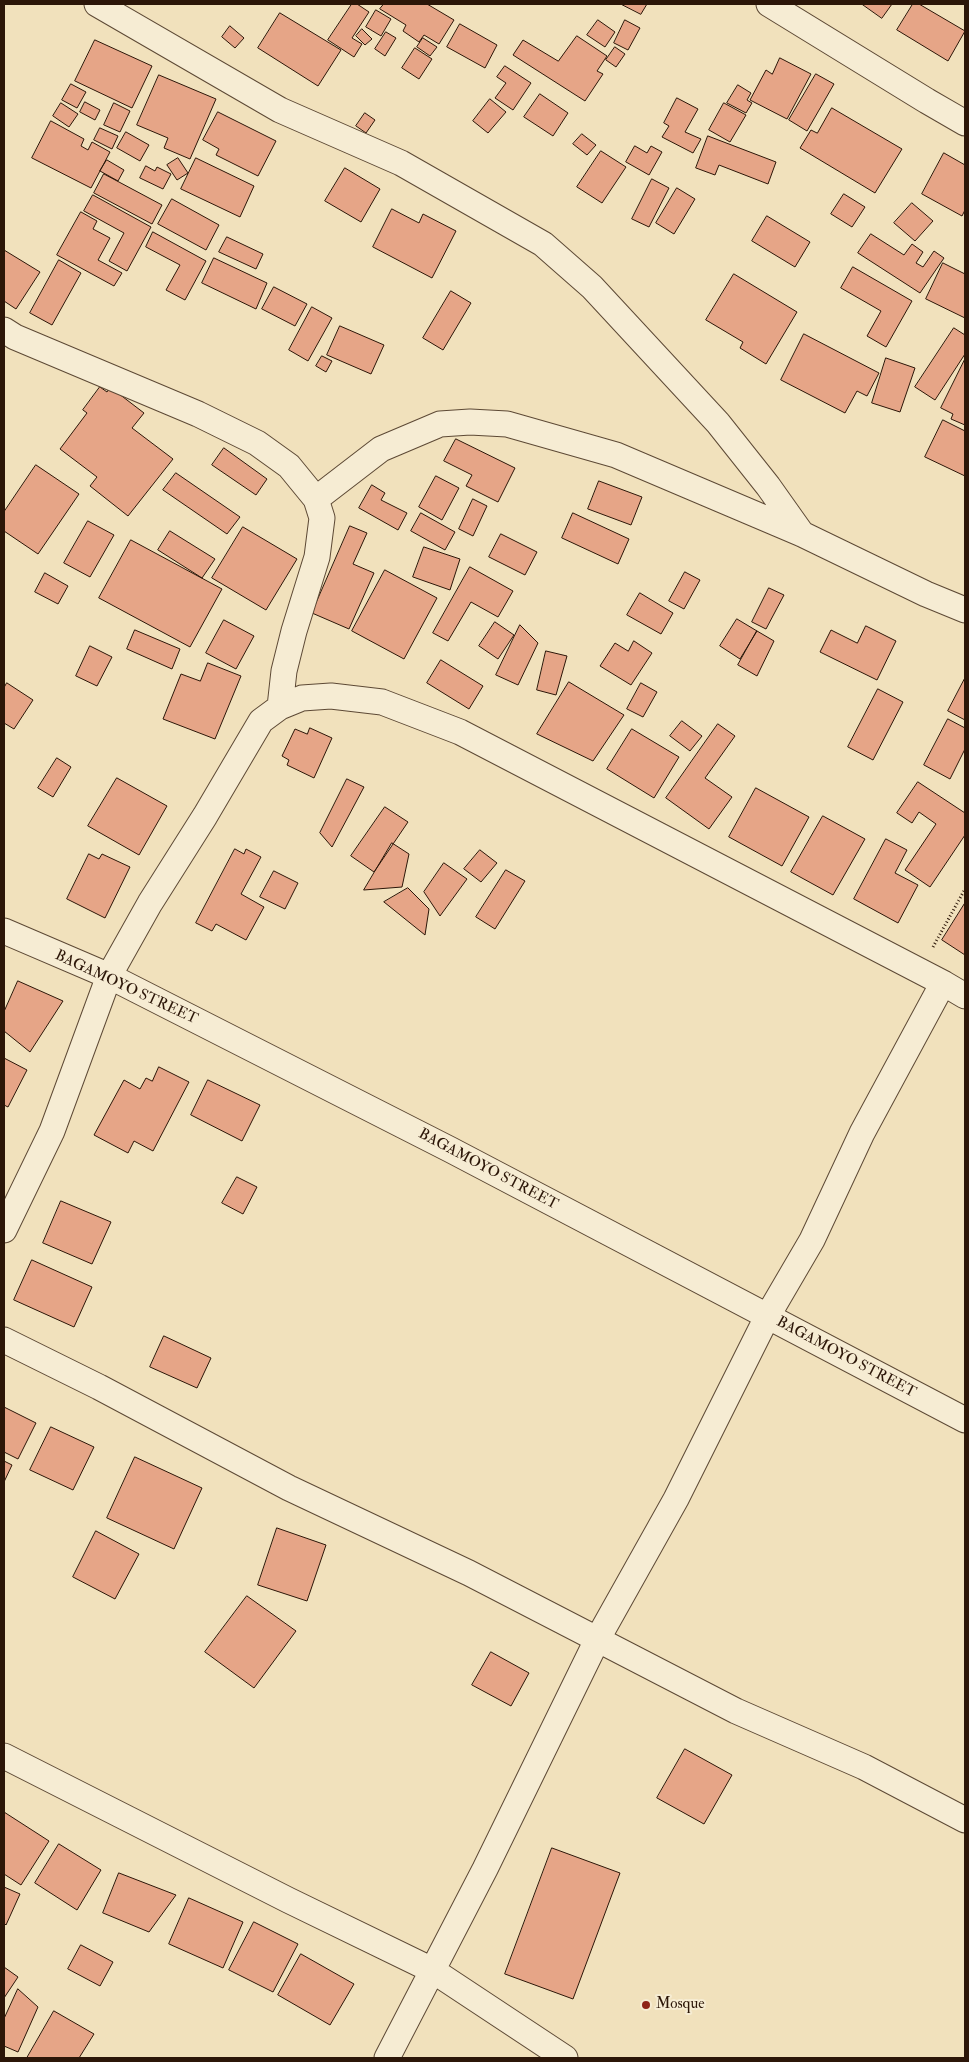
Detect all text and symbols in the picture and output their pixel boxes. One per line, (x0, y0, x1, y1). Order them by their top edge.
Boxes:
street label: BAGAMOYO STREET (52, 947, 200, 1029)
street label: BAGAMOYO STREET (415, 1126, 561, 1214)
street label: BAGAMOYO STREET (773, 1314, 919, 1402)
place label: Mosque (656, 1996, 704, 2014)
marker: Mosque (640, 1999, 652, 2011)

